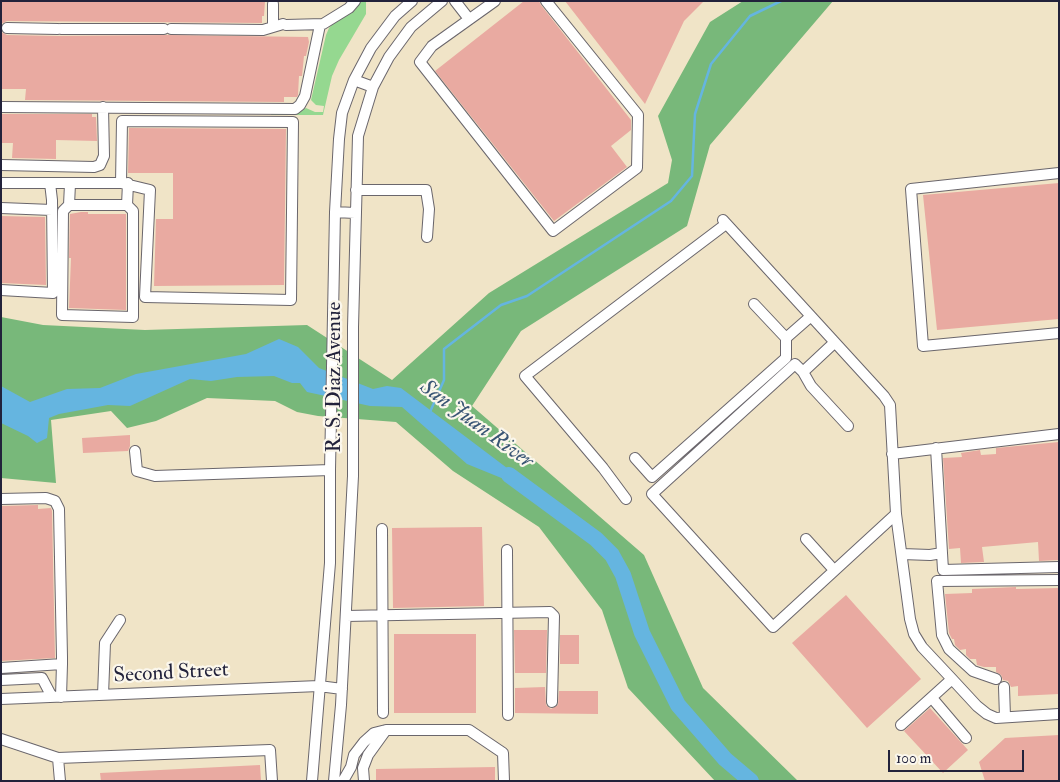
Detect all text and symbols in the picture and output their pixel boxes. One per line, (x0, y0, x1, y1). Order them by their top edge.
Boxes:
street label: R. S. Diaz Avenue (322, 302, 348, 452)
water label: San Juan River (414, 375, 538, 475)
street label: Second Street (113, 658, 229, 690)
scale bar (890, 740, 1026, 772)
text: 100 m (896, 749, 931, 768)

